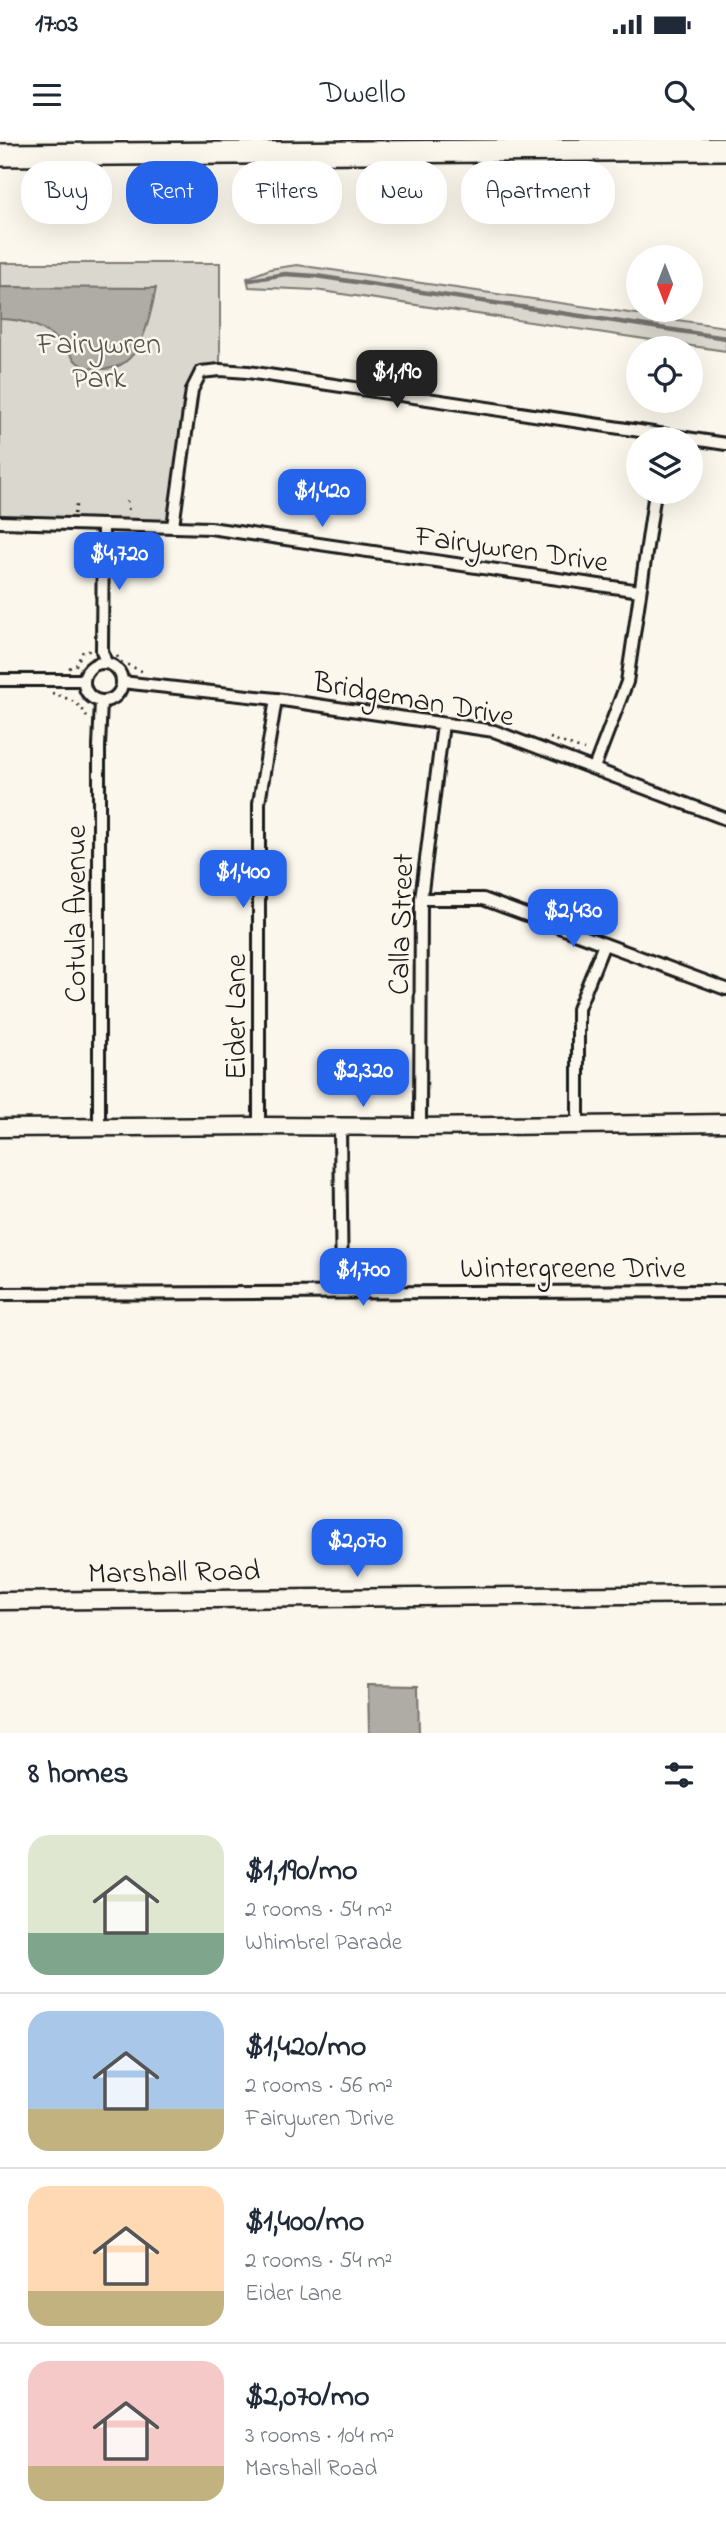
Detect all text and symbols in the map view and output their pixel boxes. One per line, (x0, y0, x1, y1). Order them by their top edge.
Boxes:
text: 17:03 (35, 6, 78, 44)
text: Dwello (320, 71, 406, 118)
icon: menu (28, 76, 66, 114)
icon: search (660, 76, 698, 114)
chip: Buy (21, 161, 112, 224)
chip: Rent (126, 161, 218, 224)
chip: Filters (232, 161, 342, 224)
chip: New (356, 161, 447, 224)
chip: Apartment (461, 161, 615, 224)
north arrow (626, 245, 704, 322)
map controls (626, 245, 703, 504)
park label: Fairywren Park (36, 324, 161, 402)
button: locate (626, 336, 703, 413)
pin: $1,190 (340, 350, 454, 410)
text: $1,190 (372, 356, 422, 389)
button: layers (626, 427, 703, 504)
pin: $1,420 (265, 470, 379, 529)
text: $1,420 (294, 475, 350, 508)
street label: Fairywren Drive (411, 516, 611, 586)
pin: $4,720 (62, 532, 176, 592)
text: $4,720 (90, 538, 148, 571)
street label: Bridgeman Drive (309, 661, 518, 740)
street label: Cotula Avenue (56, 825, 100, 1003)
pin: $1,400 (186, 850, 300, 910)
street label: Calla Street (379, 852, 427, 996)
text: $1,400 (216, 856, 270, 889)
pin: $2,430 (516, 890, 630, 949)
text: $2,430 (544, 895, 602, 928)
street label: Eider Lane (216, 953, 260, 1080)
pin: $2,320 (306, 1049, 420, 1109)
text: $2,320 (333, 1055, 393, 1088)
pin: $1,700 (306, 1248, 420, 1308)
street label: Wintergreene Drive (460, 1248, 686, 1292)
text: $1,700 (336, 1254, 390, 1287)
pin: $2,070 (300, 1520, 414, 1579)
text: $2,070 (328, 1525, 386, 1558)
street label: Marshall Road (88, 1550, 261, 1597)
text: 8 homes (28, 1753, 129, 1797)
icon: filters (660, 1756, 698, 1794)
text: $1,190/mo (245, 1850, 358, 1894)
icon: home (84, 1863, 168, 1947)
text: 2 rooms · 54 m² (245, 1894, 392, 1927)
text: Whimbrel Parade (245, 1927, 402, 1960)
text: $1,420/mo (245, 2026, 366, 2070)
icon: home (84, 2039, 168, 2123)
text: 2 rooms · 56 m² (245, 2070, 393, 2103)
text: Fairywren Drive (245, 2103, 394, 2136)
text: $1,400/mo (245, 2201, 364, 2245)
icon: home (84, 2214, 168, 2298)
text: 2 rooms · 54 m² (245, 2245, 392, 2278)
text: Eider Lane (245, 2278, 342, 2311)
text: $2,070/mo (245, 2376, 370, 2420)
icon: home (84, 2389, 168, 2473)
text: 3 rooms · 104 m² (245, 2420, 394, 2453)
text: Marshall Road (245, 2453, 377, 2486)

